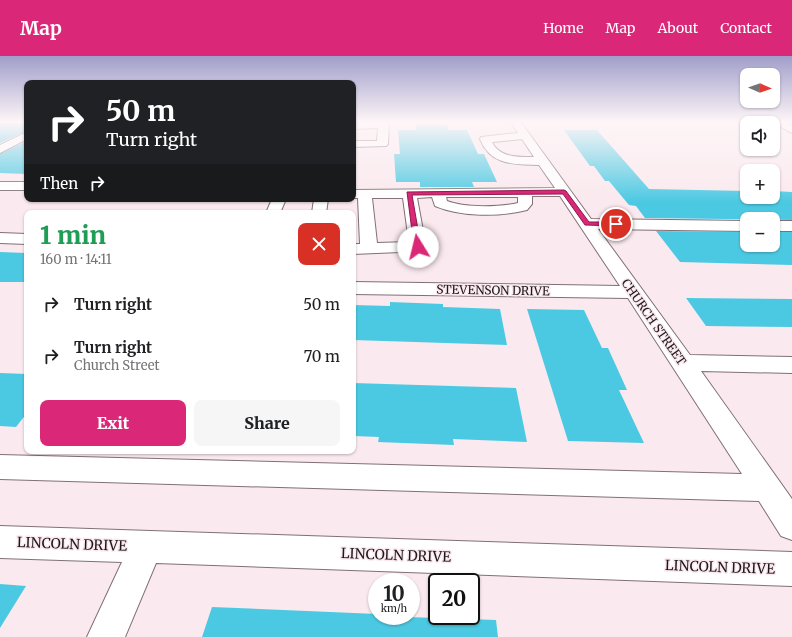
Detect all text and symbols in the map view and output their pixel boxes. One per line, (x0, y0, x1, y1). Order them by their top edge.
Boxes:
text: Map (20, 16, 62, 40)
text: Home (543, 19, 584, 37)
text: Map (606, 19, 635, 37)
text: About (657, 19, 698, 37)
text: Contact (720, 19, 772, 37)
north arrow (740, 68, 780, 108)
map controls (740, 68, 780, 252)
text: 50 m (106, 93, 175, 129)
icon: right (40, 96, 92, 148)
button: sound (740, 116, 780, 156)
text: Turn right (106, 128, 197, 151)
button: + (740, 164, 780, 204)
icon: right (86, 172, 108, 194)
text: Then (40, 174, 78, 193)
pin (599, 207, 633, 241)
button: − (740, 212, 780, 252)
icon: arrive (605, 213, 627, 235)
text: 1 min (40, 220, 106, 251)
button: close (298, 223, 340, 265)
position arrow (397, 226, 439, 268)
text: 160 m · 14:11 (40, 251, 112, 268)
street label: CHURCH STREET (619, 276, 690, 369)
street label: STEVENSON DRIVE (436, 282, 550, 298)
icon: right (40, 293, 62, 315)
text: Turn right (74, 295, 152, 314)
text: 50 m (303, 295, 340, 314)
text: Turn right (74, 338, 152, 357)
icon: right (40, 345, 62, 367)
text: 70 m (304, 347, 340, 366)
text: Church Street (74, 357, 160, 374)
button: Exit (40, 400, 186, 446)
button: Share (194, 400, 340, 446)
street label: LINCOLN DRIVE (17, 533, 127, 555)
street label: LINCOLN DRIVE (341, 544, 451, 566)
street label: LINCOLN DRIVE (665, 556, 775, 578)
speed limit sign: 20 (428, 573, 480, 625)
text: 10 (383, 581, 405, 606)
text: km/h (381, 602, 407, 615)

